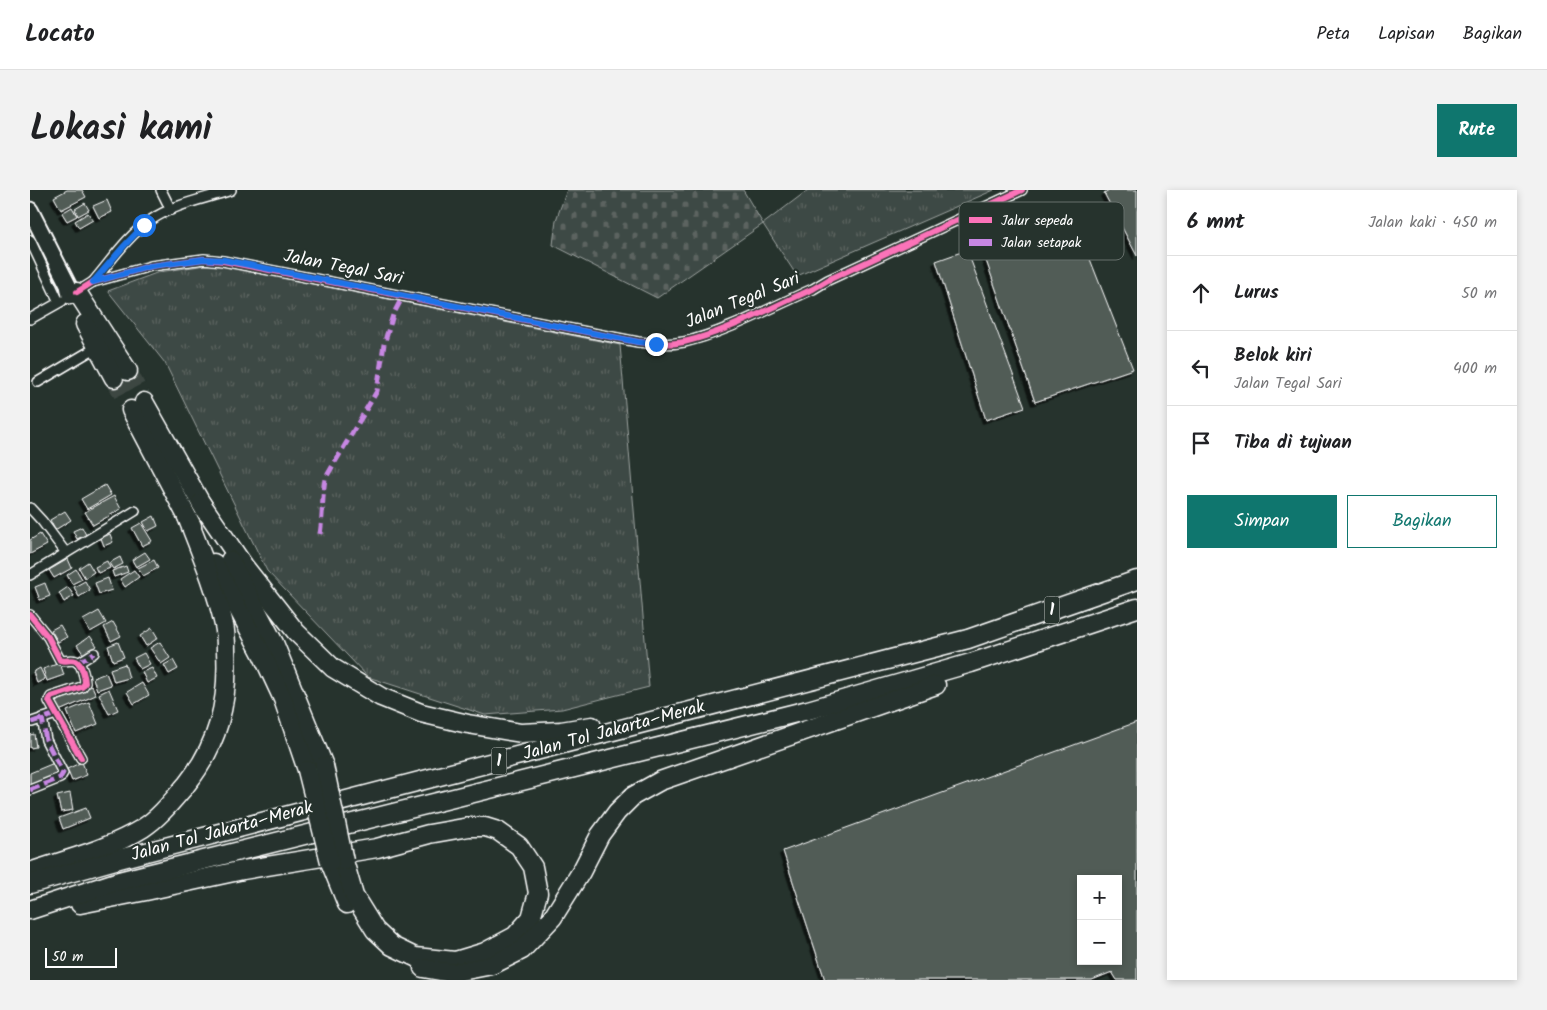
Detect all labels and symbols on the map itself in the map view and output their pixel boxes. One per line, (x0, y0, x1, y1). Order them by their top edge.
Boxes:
legend (959, 202, 1124, 260)
text: Jalur sepeda (1001, 210, 1073, 232)
route start (133, 214, 156, 237)
text: Jalan setapak (1001, 232, 1082, 254)
street label: Jalan Tegal Sari (281, 242, 406, 294)
street label: Jalan Tegal Sari (681, 265, 805, 337)
route end (645, 333, 668, 356)
road number: 1 (1044, 596, 1060, 624)
street label: Jalan Tol Jakarta–Merak (520, 693, 709, 769)
road number: 1 (492, 748, 506, 774)
street label: Jalan Tol Jakarta–Merak (128, 794, 317, 870)
scale bar (45, 945, 118, 968)

